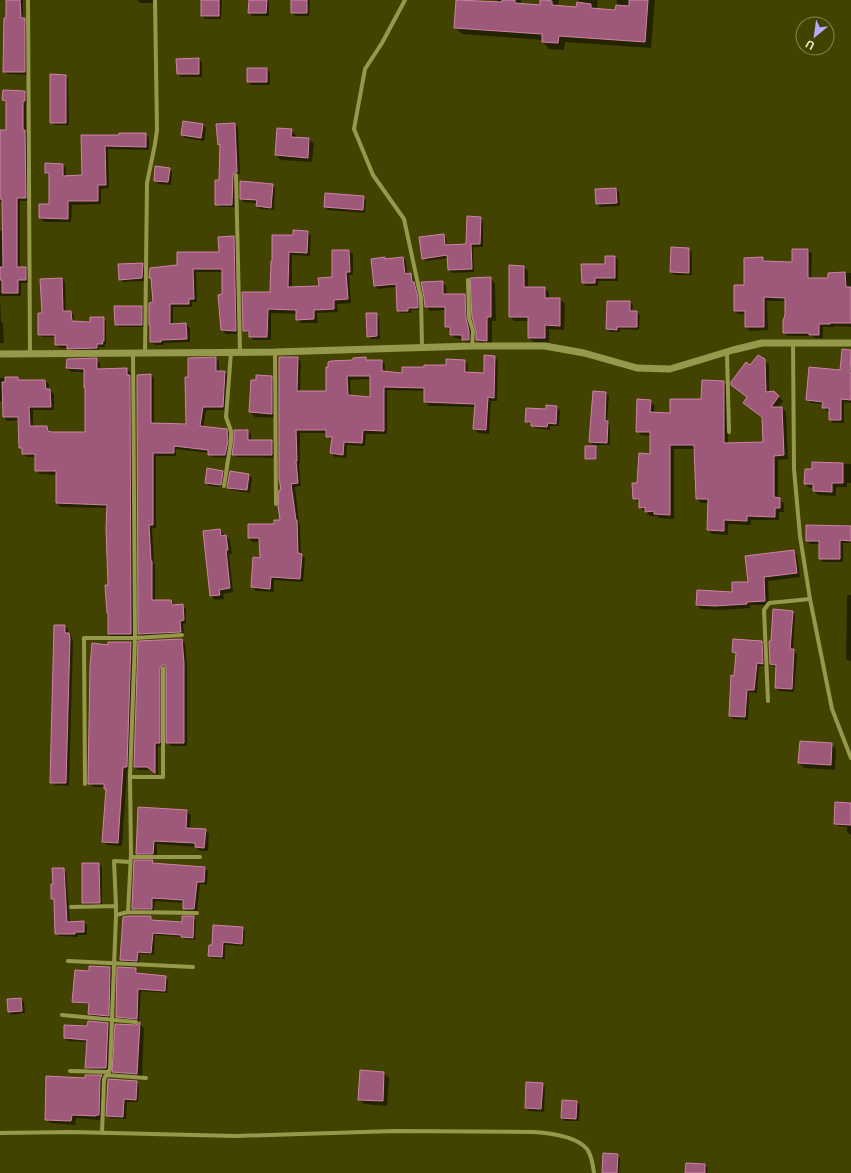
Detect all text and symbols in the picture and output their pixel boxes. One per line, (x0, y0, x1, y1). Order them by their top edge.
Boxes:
north arrow (795, 16, 835, 56)
text: U (803, 37, 817, 53)

